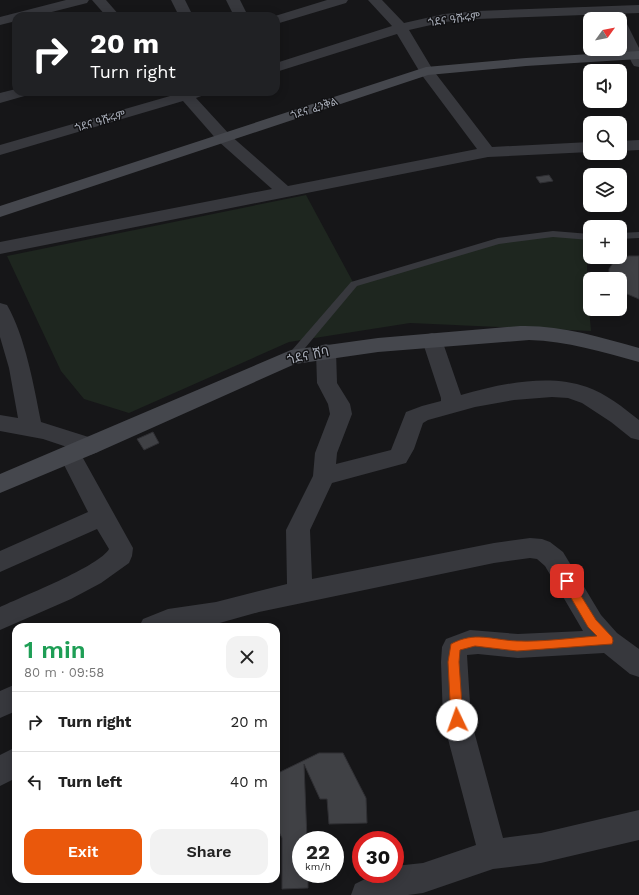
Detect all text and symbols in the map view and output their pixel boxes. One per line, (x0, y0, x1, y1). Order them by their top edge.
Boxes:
street label: ጎደና ዓሹሩም (427, 10, 481, 29)
north arrow (583, 12, 627, 56)
map controls (583, 12, 627, 316)
text: 20 m (90, 27, 159, 60)
icon: right (24, 28, 76, 80)
text: Turn right (90, 61, 176, 82)
button: sound (583, 64, 627, 108)
street label: ጎደና ፈንቅል (289, 95, 340, 122)
street label: ጎደና ዓሹሩም (73, 108, 127, 135)
button: search (583, 116, 627, 160)
button: layers (583, 168, 627, 212)
button: + (583, 220, 627, 264)
button: − (583, 272, 627, 316)
street label: ጎደና ሸባ (286, 344, 330, 367)
pin (550, 564, 584, 598)
icon: arrive (556, 570, 578, 592)
text: 1 min (24, 636, 86, 664)
button: close (226, 636, 268, 678)
text: 80 m · 09:58 (24, 665, 104, 680)
position arrow (436, 699, 478, 741)
icon: right (24, 711, 46, 733)
text: Turn right (58, 713, 131, 731)
text: 20 m (231, 713, 268, 731)
icon: left (24, 771, 46, 793)
text: Turn left (58, 773, 122, 791)
text: 40 m (230, 773, 268, 791)
button: Exit (24, 829, 142, 875)
button: Share (150, 829, 268, 875)
speed limit sign: 30 (352, 831, 404, 883)
text: 22 (306, 840, 330, 864)
text: km/h (305, 861, 331, 872)

